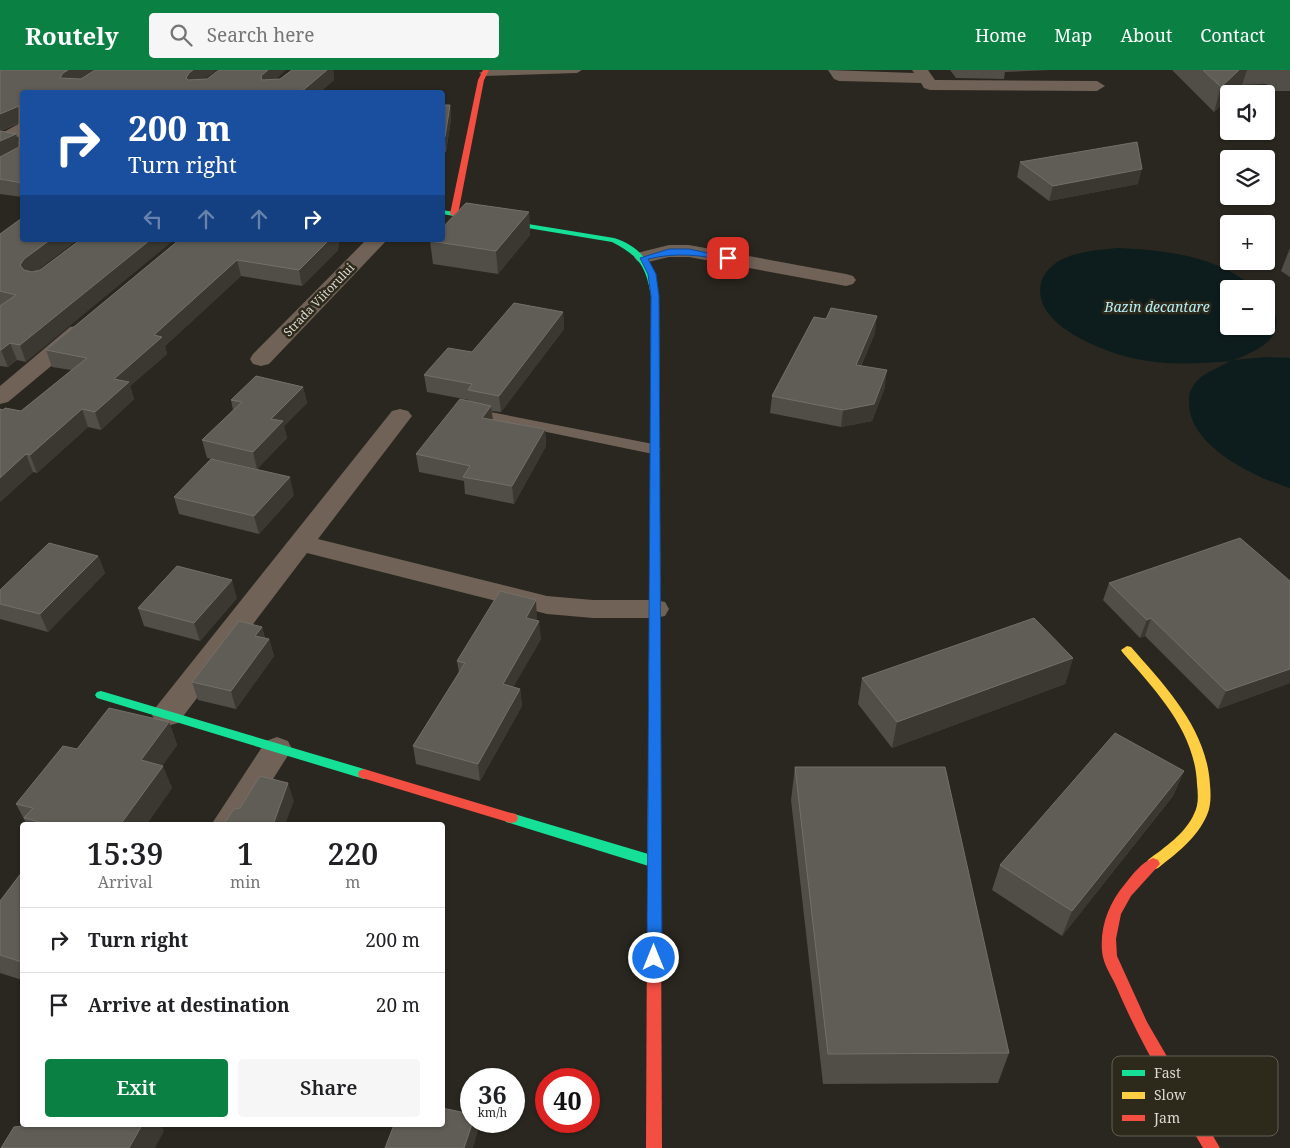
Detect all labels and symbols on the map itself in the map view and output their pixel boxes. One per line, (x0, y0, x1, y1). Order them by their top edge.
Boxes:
pin (707, 237, 749, 279)
street label: Strada Viitorului (279, 259, 358, 340)
water label: Bazin decantare (1103, 297, 1210, 316)
position arrow (627, 931, 679, 983)
legend (1112, 1056, 1278, 1136)
text: Fast (1154, 1063, 1181, 1082)
speed limit sign: 40 (535, 1068, 600, 1133)
text: Slow (1154, 1085, 1187, 1104)
text: Jam (1153, 1108, 1180, 1127)

